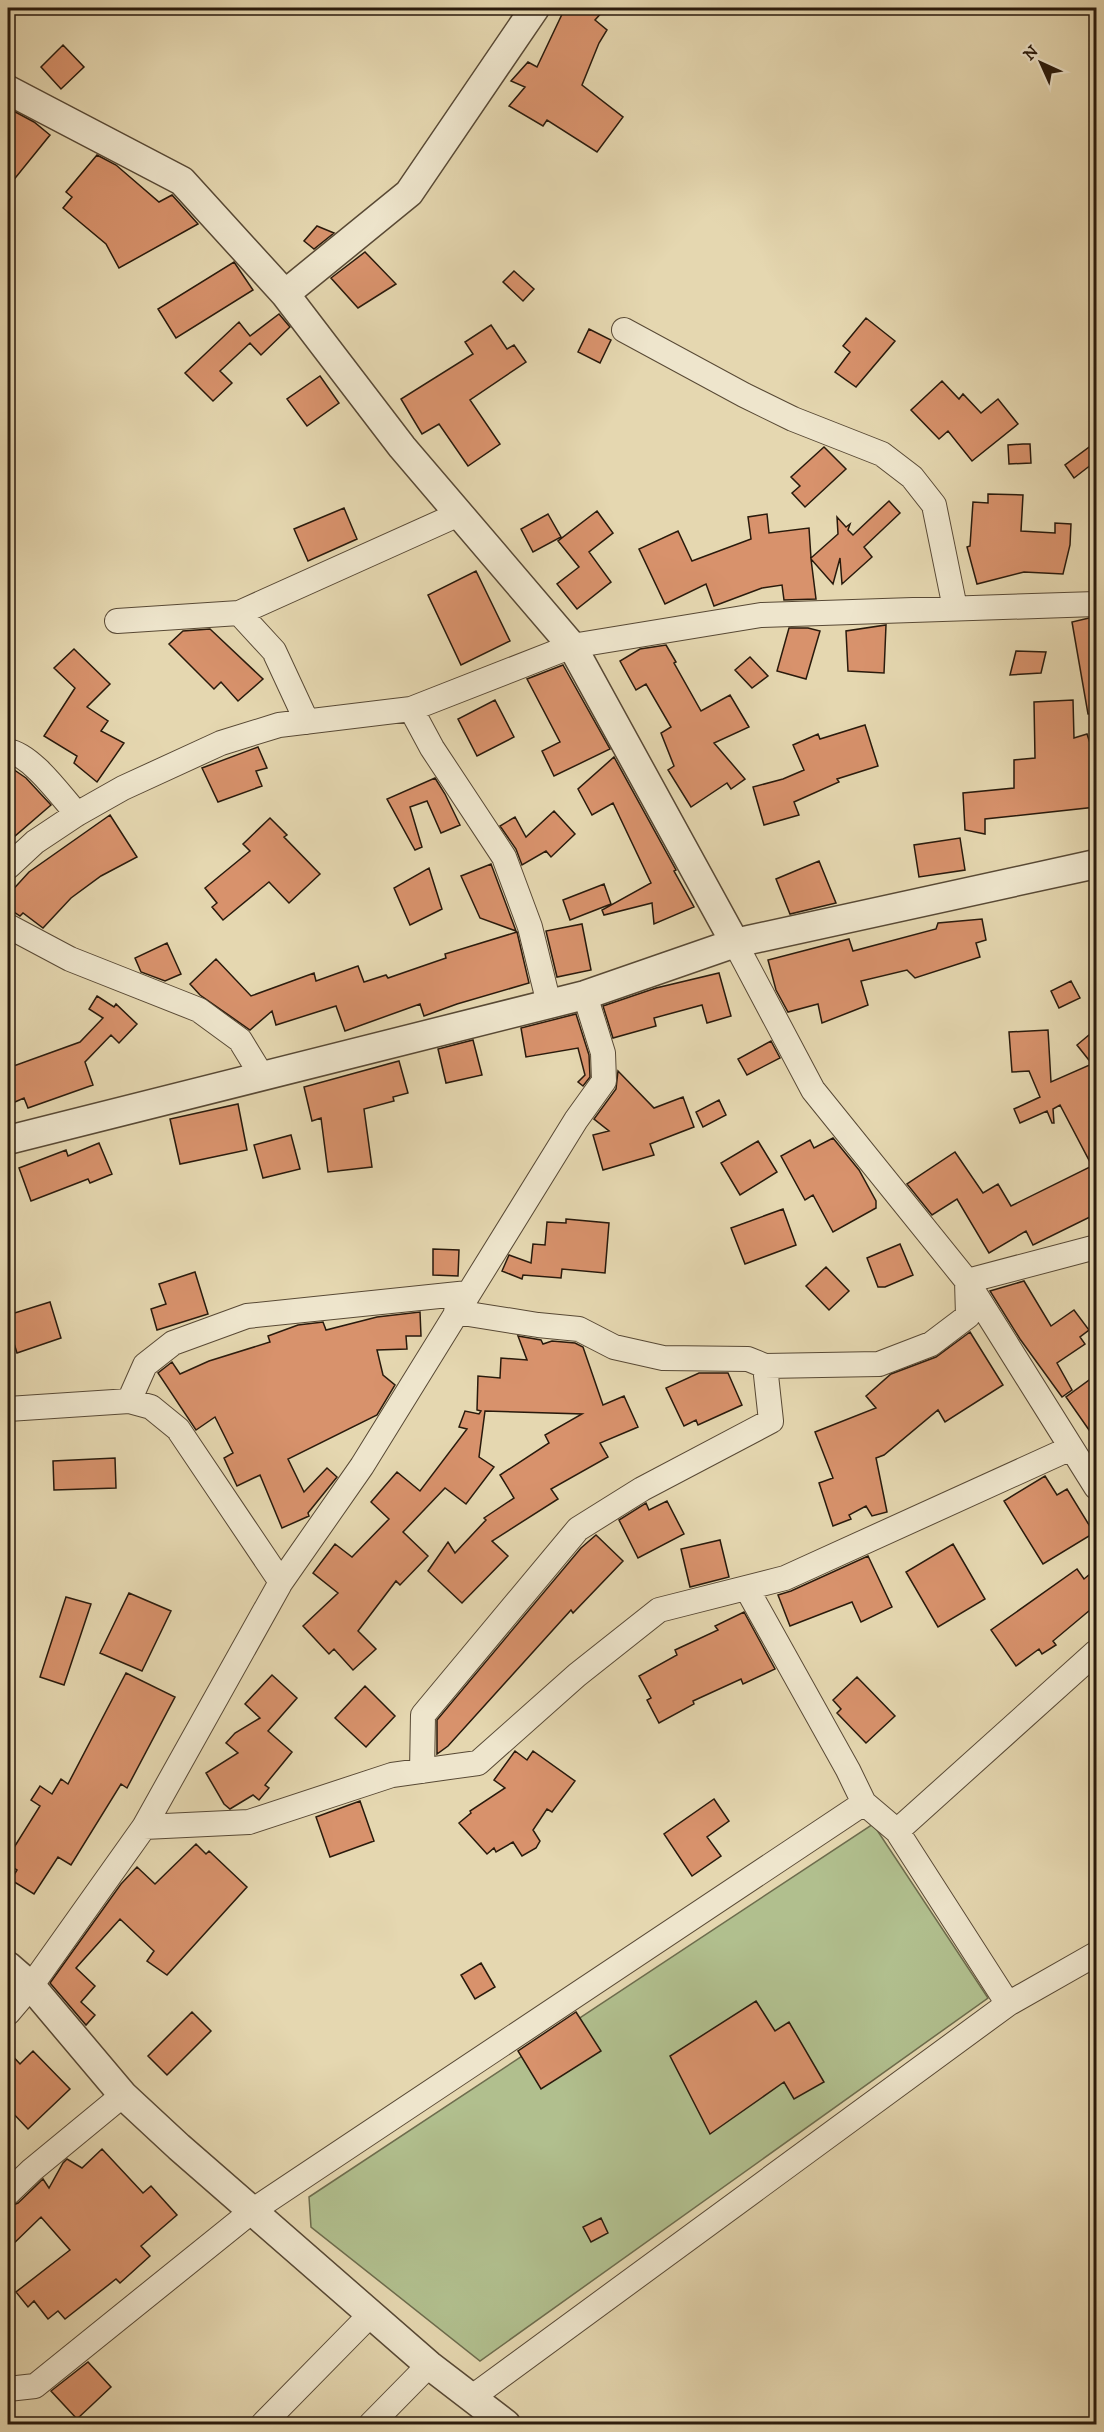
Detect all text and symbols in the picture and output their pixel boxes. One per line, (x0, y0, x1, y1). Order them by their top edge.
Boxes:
north arrow (1011, 33, 1071, 93)
text: N (1019, 41, 1043, 65)

